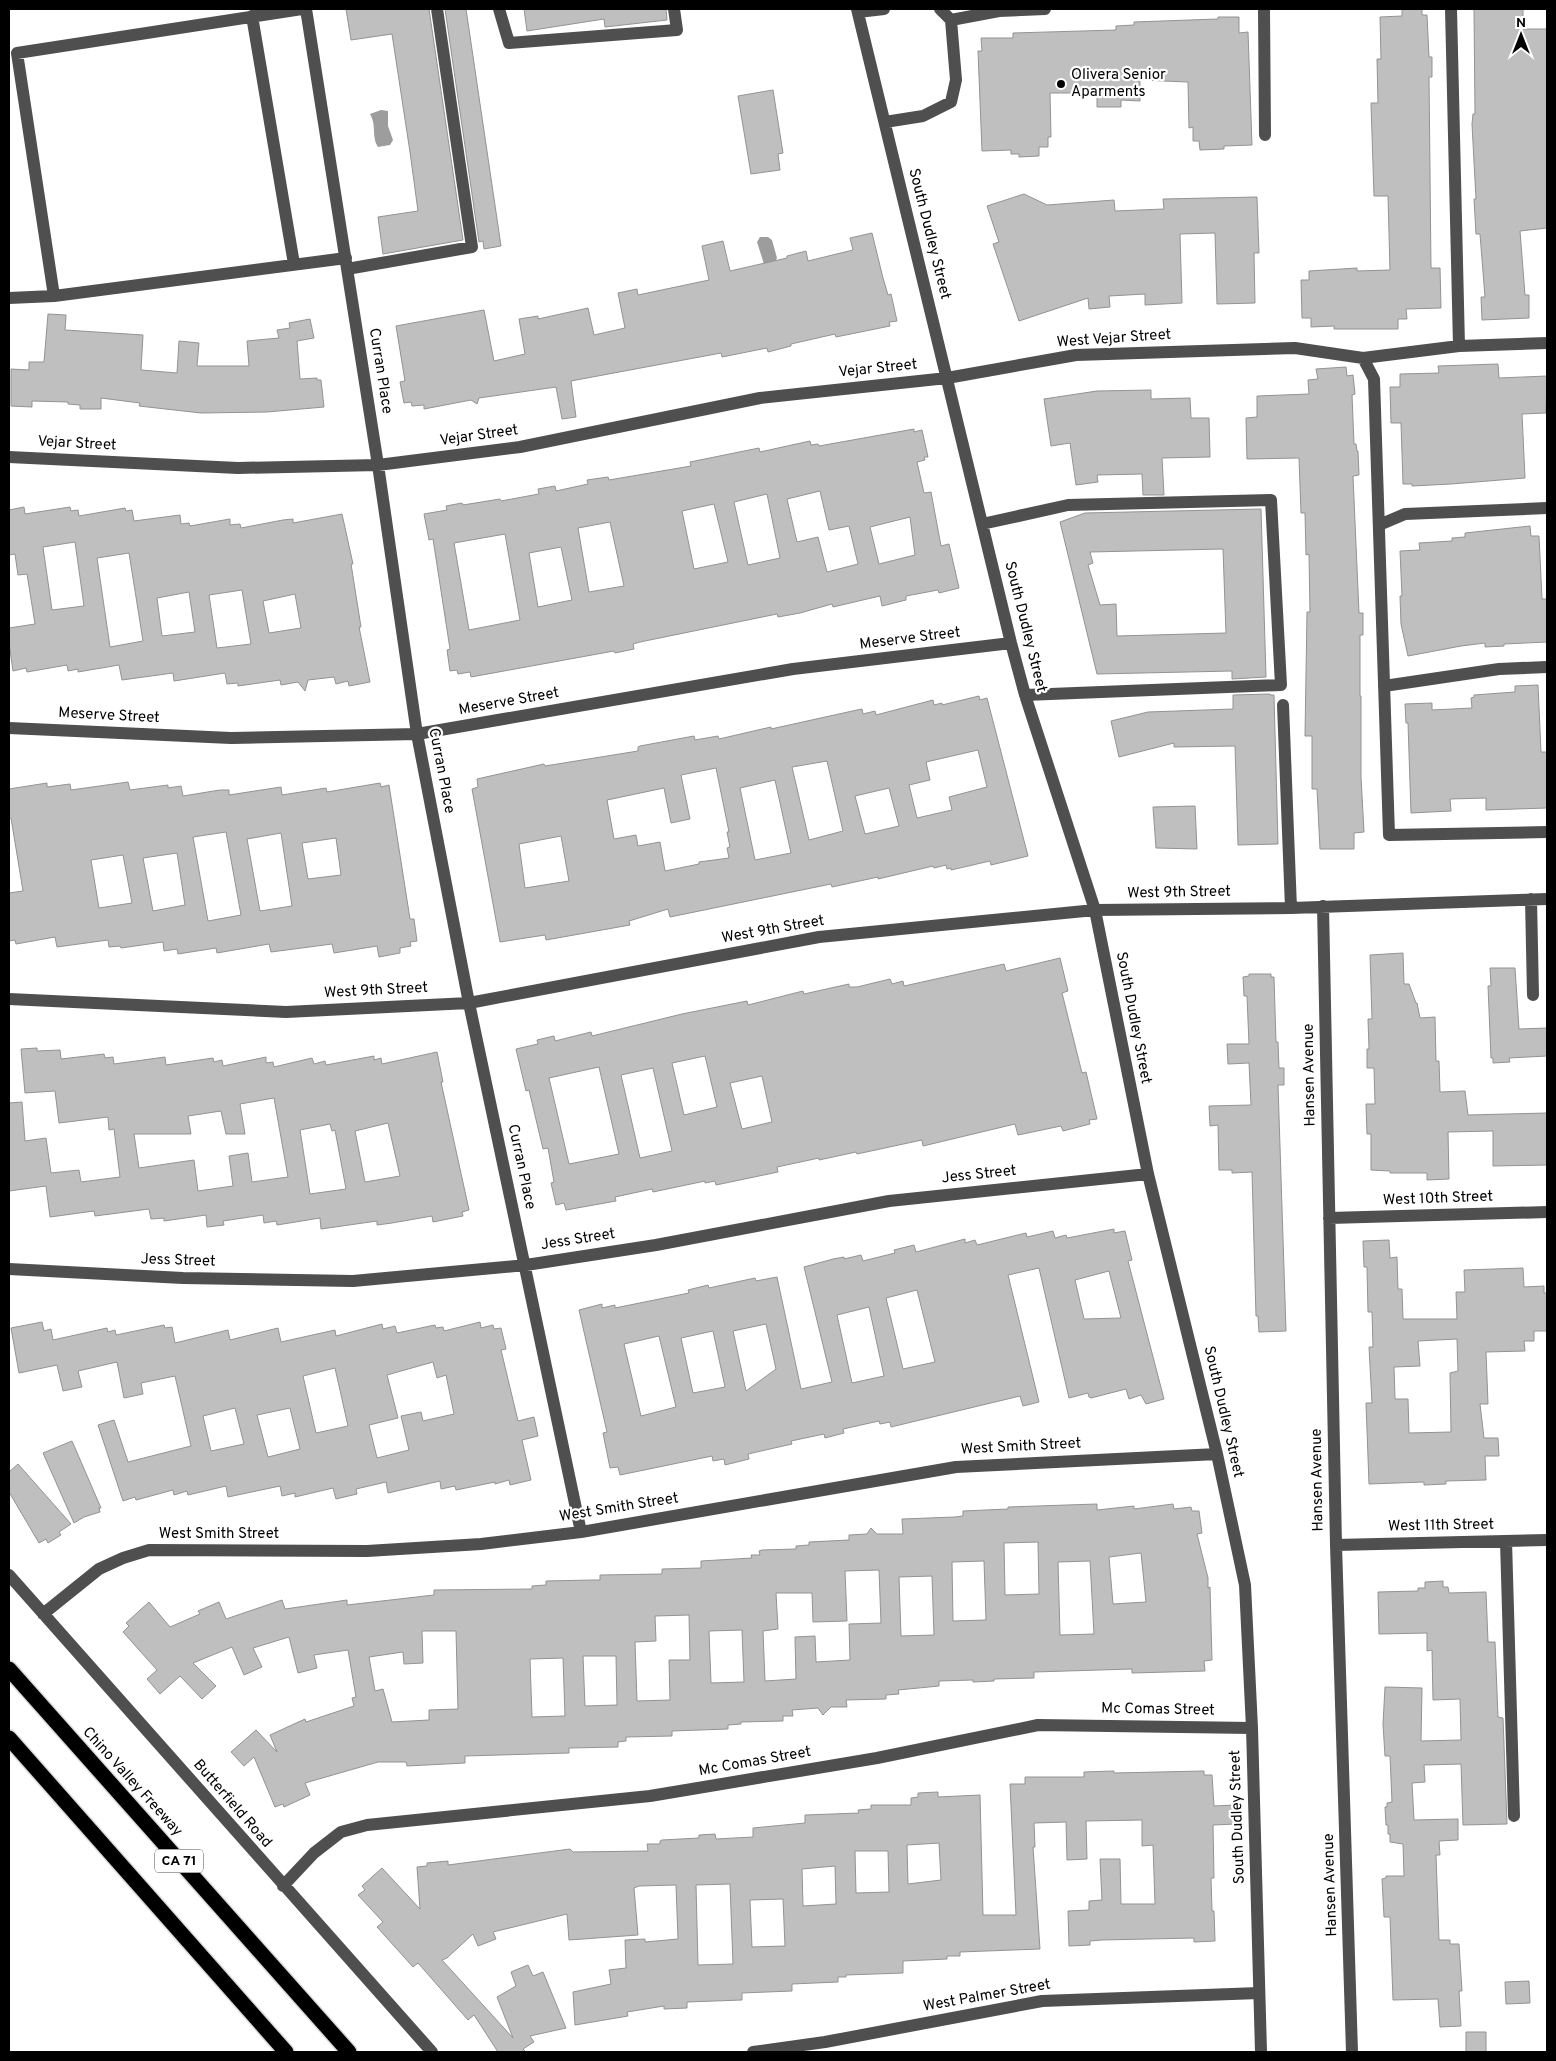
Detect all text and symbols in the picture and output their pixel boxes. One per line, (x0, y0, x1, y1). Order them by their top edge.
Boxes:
north arrow (1496, 10, 1546, 60)
text: N (1516, 15, 1526, 32)
place label: Olivera Senior Aparments (1071, 66, 1166, 102)
marker: Olivera Senior Aparments (1055, 78, 1067, 90)
street label: South Dudley Street (904, 167, 954, 301)
street label: West Vejar Street (1056, 326, 1172, 352)
street label: Curran Place (364, 327, 396, 415)
street label: Vejar Street (838, 355, 918, 383)
street label: Vejar Street (439, 421, 519, 451)
street label: Vejar Street (37, 432, 117, 456)
street label: South Dudley Street (1000, 560, 1050, 694)
street label: Meserve Street (858, 623, 962, 655)
street label: Meserve Street (457, 684, 561, 720)
street label: Meserve Street (58, 704, 160, 728)
street label: Curran Place (423, 727, 459, 815)
street label: West 9th Street (1127, 883, 1231, 903)
street label: West 9th Street (720, 912, 826, 948)
street label: South Dudley Street (1111, 950, 1155, 1086)
street label: West 9th Street (324, 979, 428, 1003)
street label: Hansen Avenue (1300, 1023, 1320, 1127)
street label: Curran Place (503, 1123, 539, 1211)
street label: Jess Street (941, 1162, 1017, 1188)
street label: West 10th Street (1383, 1188, 1493, 1210)
street label: Jess Street (539, 1225, 617, 1255)
street label: Jess Street (140, 1250, 216, 1272)
street label: South Dudley Street (1199, 1344, 1247, 1480)
street label: Hansen Avenue (1308, 1428, 1328, 1532)
street label: West Smith Street (960, 1434, 1082, 1460)
street label: West Smith Street (558, 1489, 680, 1527)
street label: West 11th Street (1388, 1516, 1494, 1536)
street label: West Smith Street (159, 1525, 279, 1544)
street label: Mc Comas Street (1101, 1700, 1215, 1720)
street label: Chino Valley Freeway (78, 1723, 186, 1841)
street label: Mc Comas Street (697, 1743, 813, 1781)
street label: South Dudley Street (1226, 1750, 1250, 1884)
street label: Butterfield Road (188, 1756, 276, 1852)
street label: Hansen Avenue (1320, 1833, 1342, 1937)
road number: CA 71 (155, 1850, 203, 1872)
street label: West Palmer Street (922, 1975, 1052, 2017)

